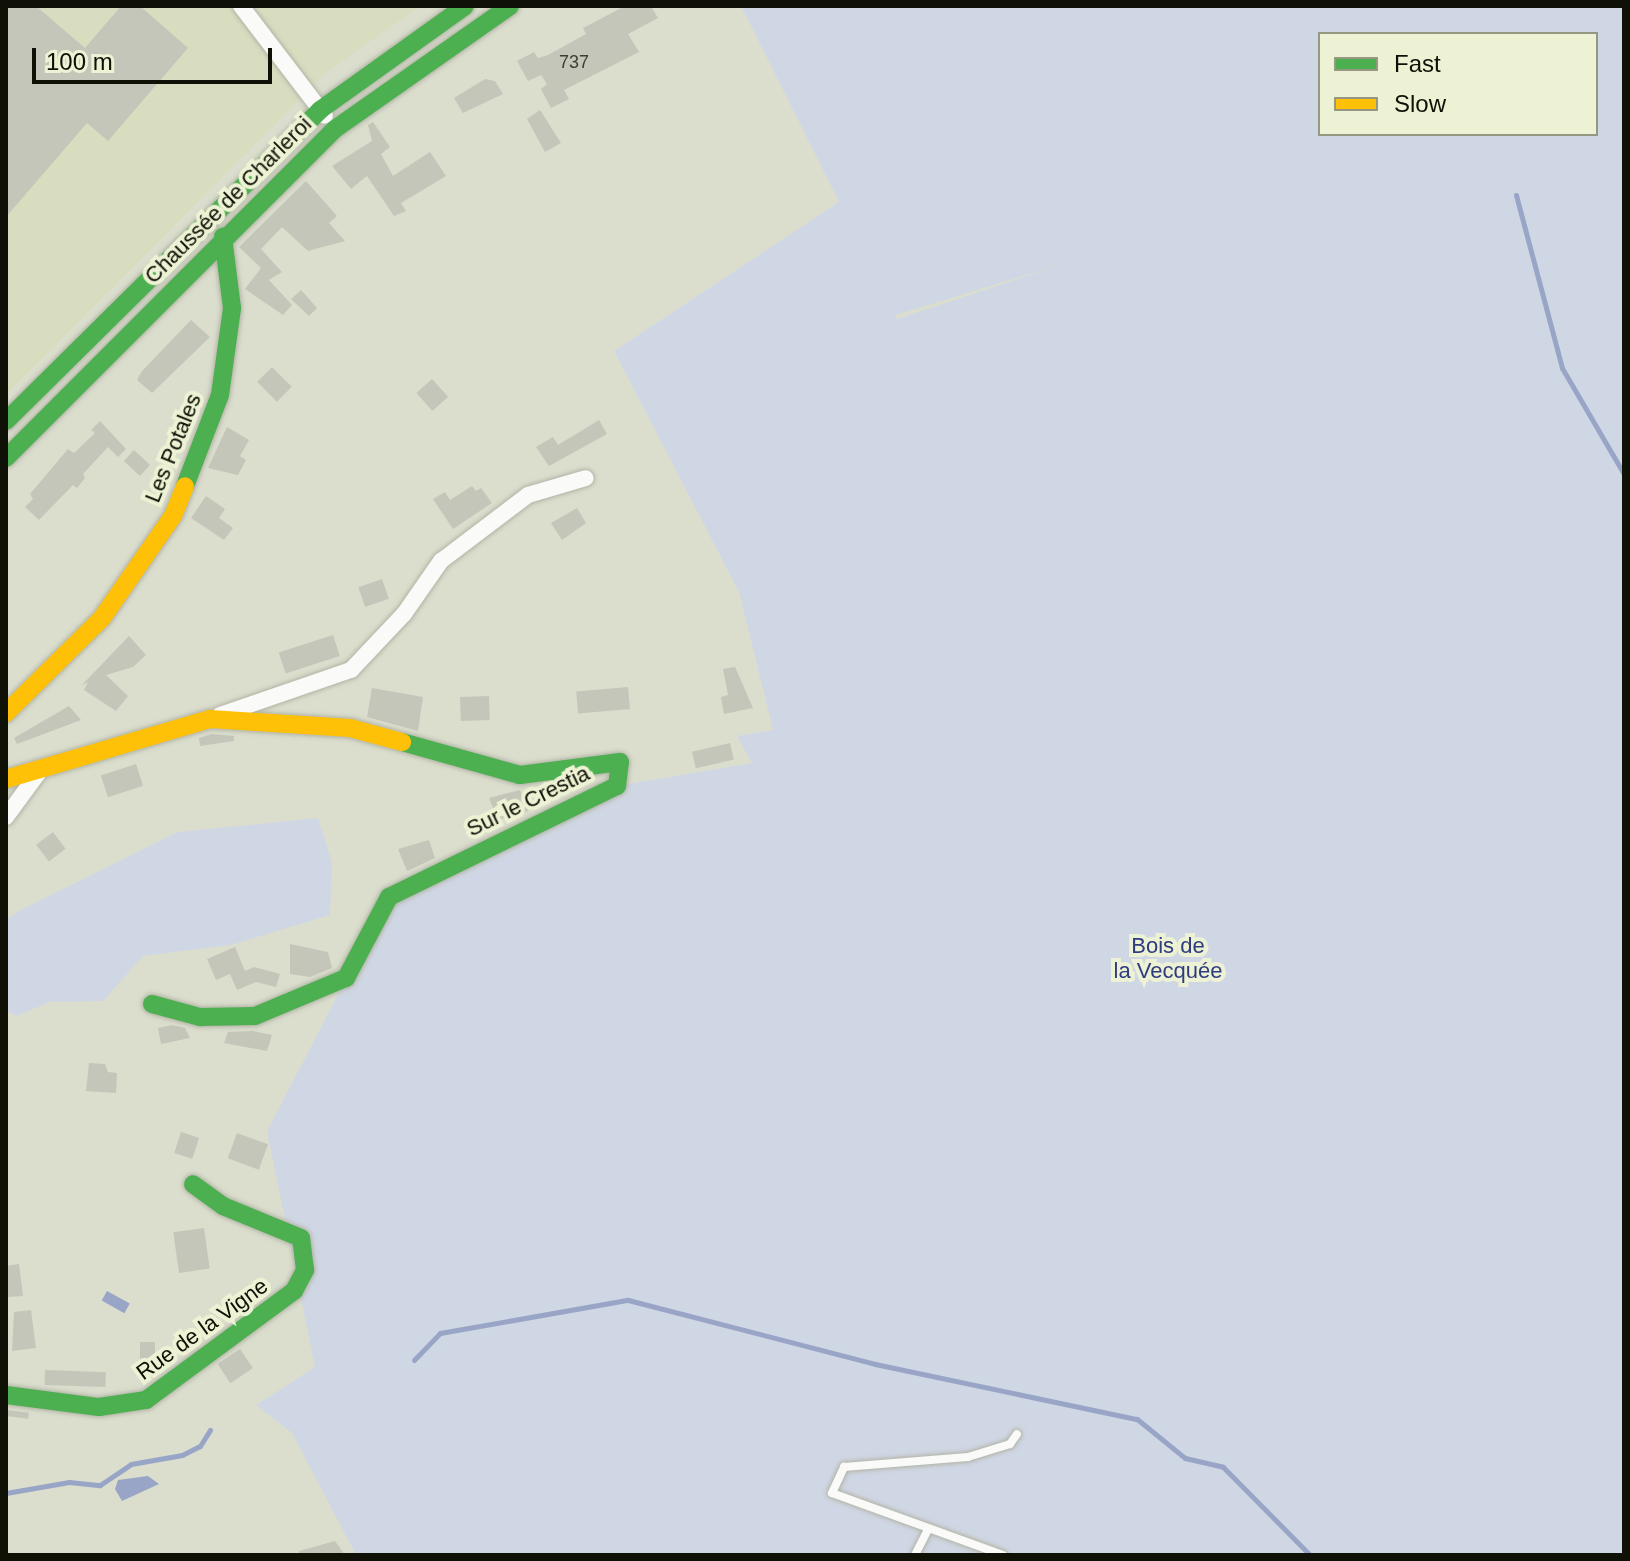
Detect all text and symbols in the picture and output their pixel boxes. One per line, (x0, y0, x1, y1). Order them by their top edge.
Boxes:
scale bar (36, 32, 276, 82)
legend (1318, 32, 1598, 136)
text: 100 m (46, 48, 113, 75)
text: Fast (1394, 50, 1441, 77)
house number: 737 (559, 51, 589, 73)
text: Slow (1394, 90, 1446, 117)
street label: Chaussée de Charleroi (139, 111, 317, 289)
street label: Les Potales (139, 390, 207, 506)
street label: Sur le Crestia (462, 760, 594, 842)
park label: Bois de la Vecquée (1114, 932, 1222, 984)
street label: Rue de la Vigne (131, 1272, 273, 1386)

